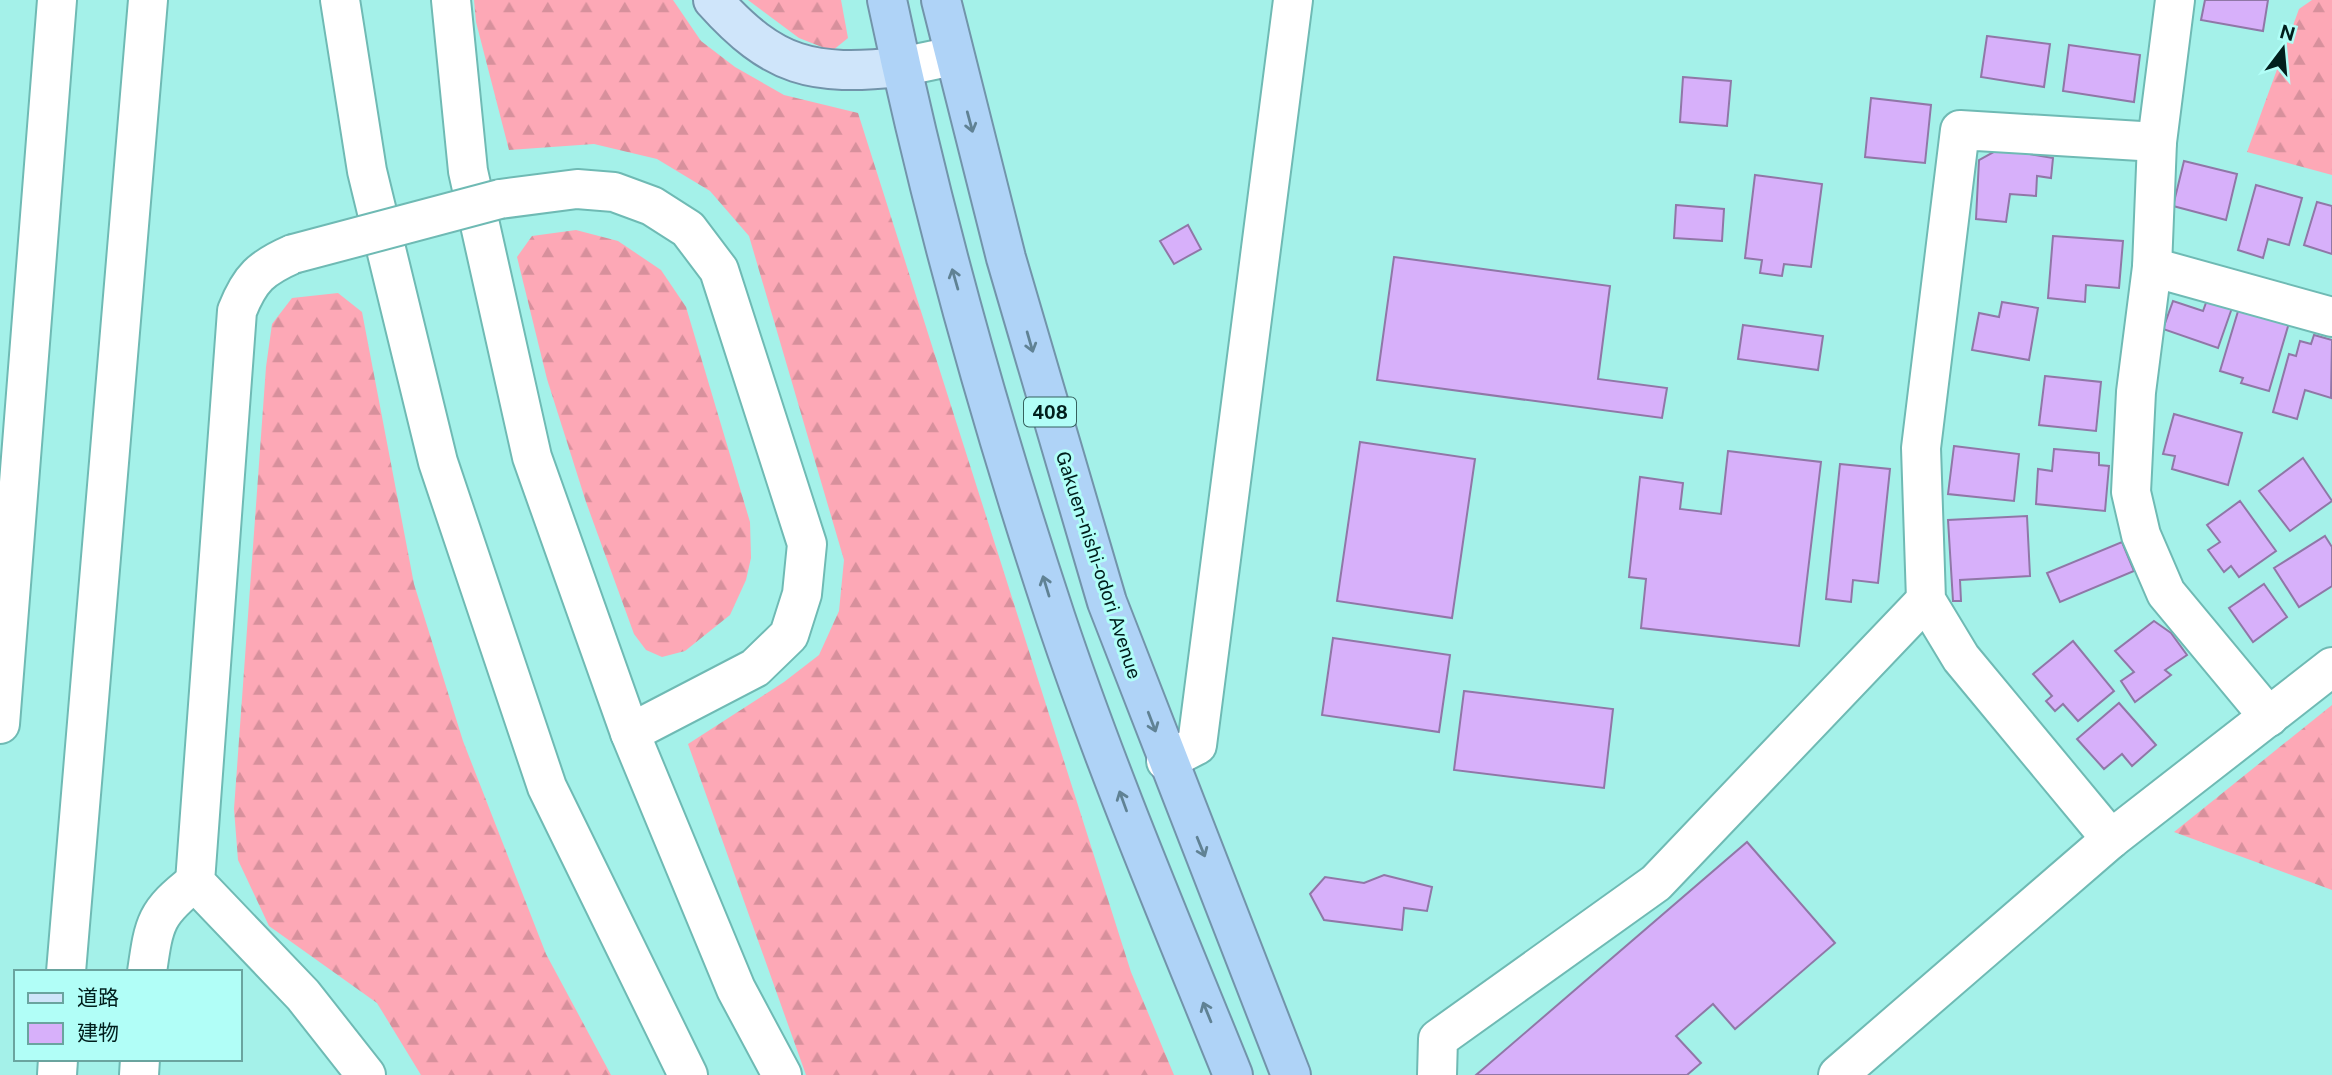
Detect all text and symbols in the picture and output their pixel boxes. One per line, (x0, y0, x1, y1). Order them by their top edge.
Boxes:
north arrow (2248, 14, 2318, 84)
text: N (2278, 20, 2298, 45)
one-way arrow (965, 111, 978, 133)
one-way arrow (948, 268, 961, 290)
one-way arrow (1024, 331, 1037, 353)
road number: 408 (1024, 398, 1076, 426)
street label: Gakuen-nishi-odori Avenue (1052, 448, 1146, 682)
one-way arrow (1039, 576, 1052, 598)
one-way arrow (1146, 710, 1159, 732)
one-way arrow (1116, 790, 1128, 812)
one-way arrow (1195, 836, 1208, 858)
legend (14, 970, 242, 1061)
text: 道路 (77, 985, 119, 1010)
one-way arrow (1200, 1001, 1213, 1023)
text: 建物 (77, 1020, 119, 1045)

